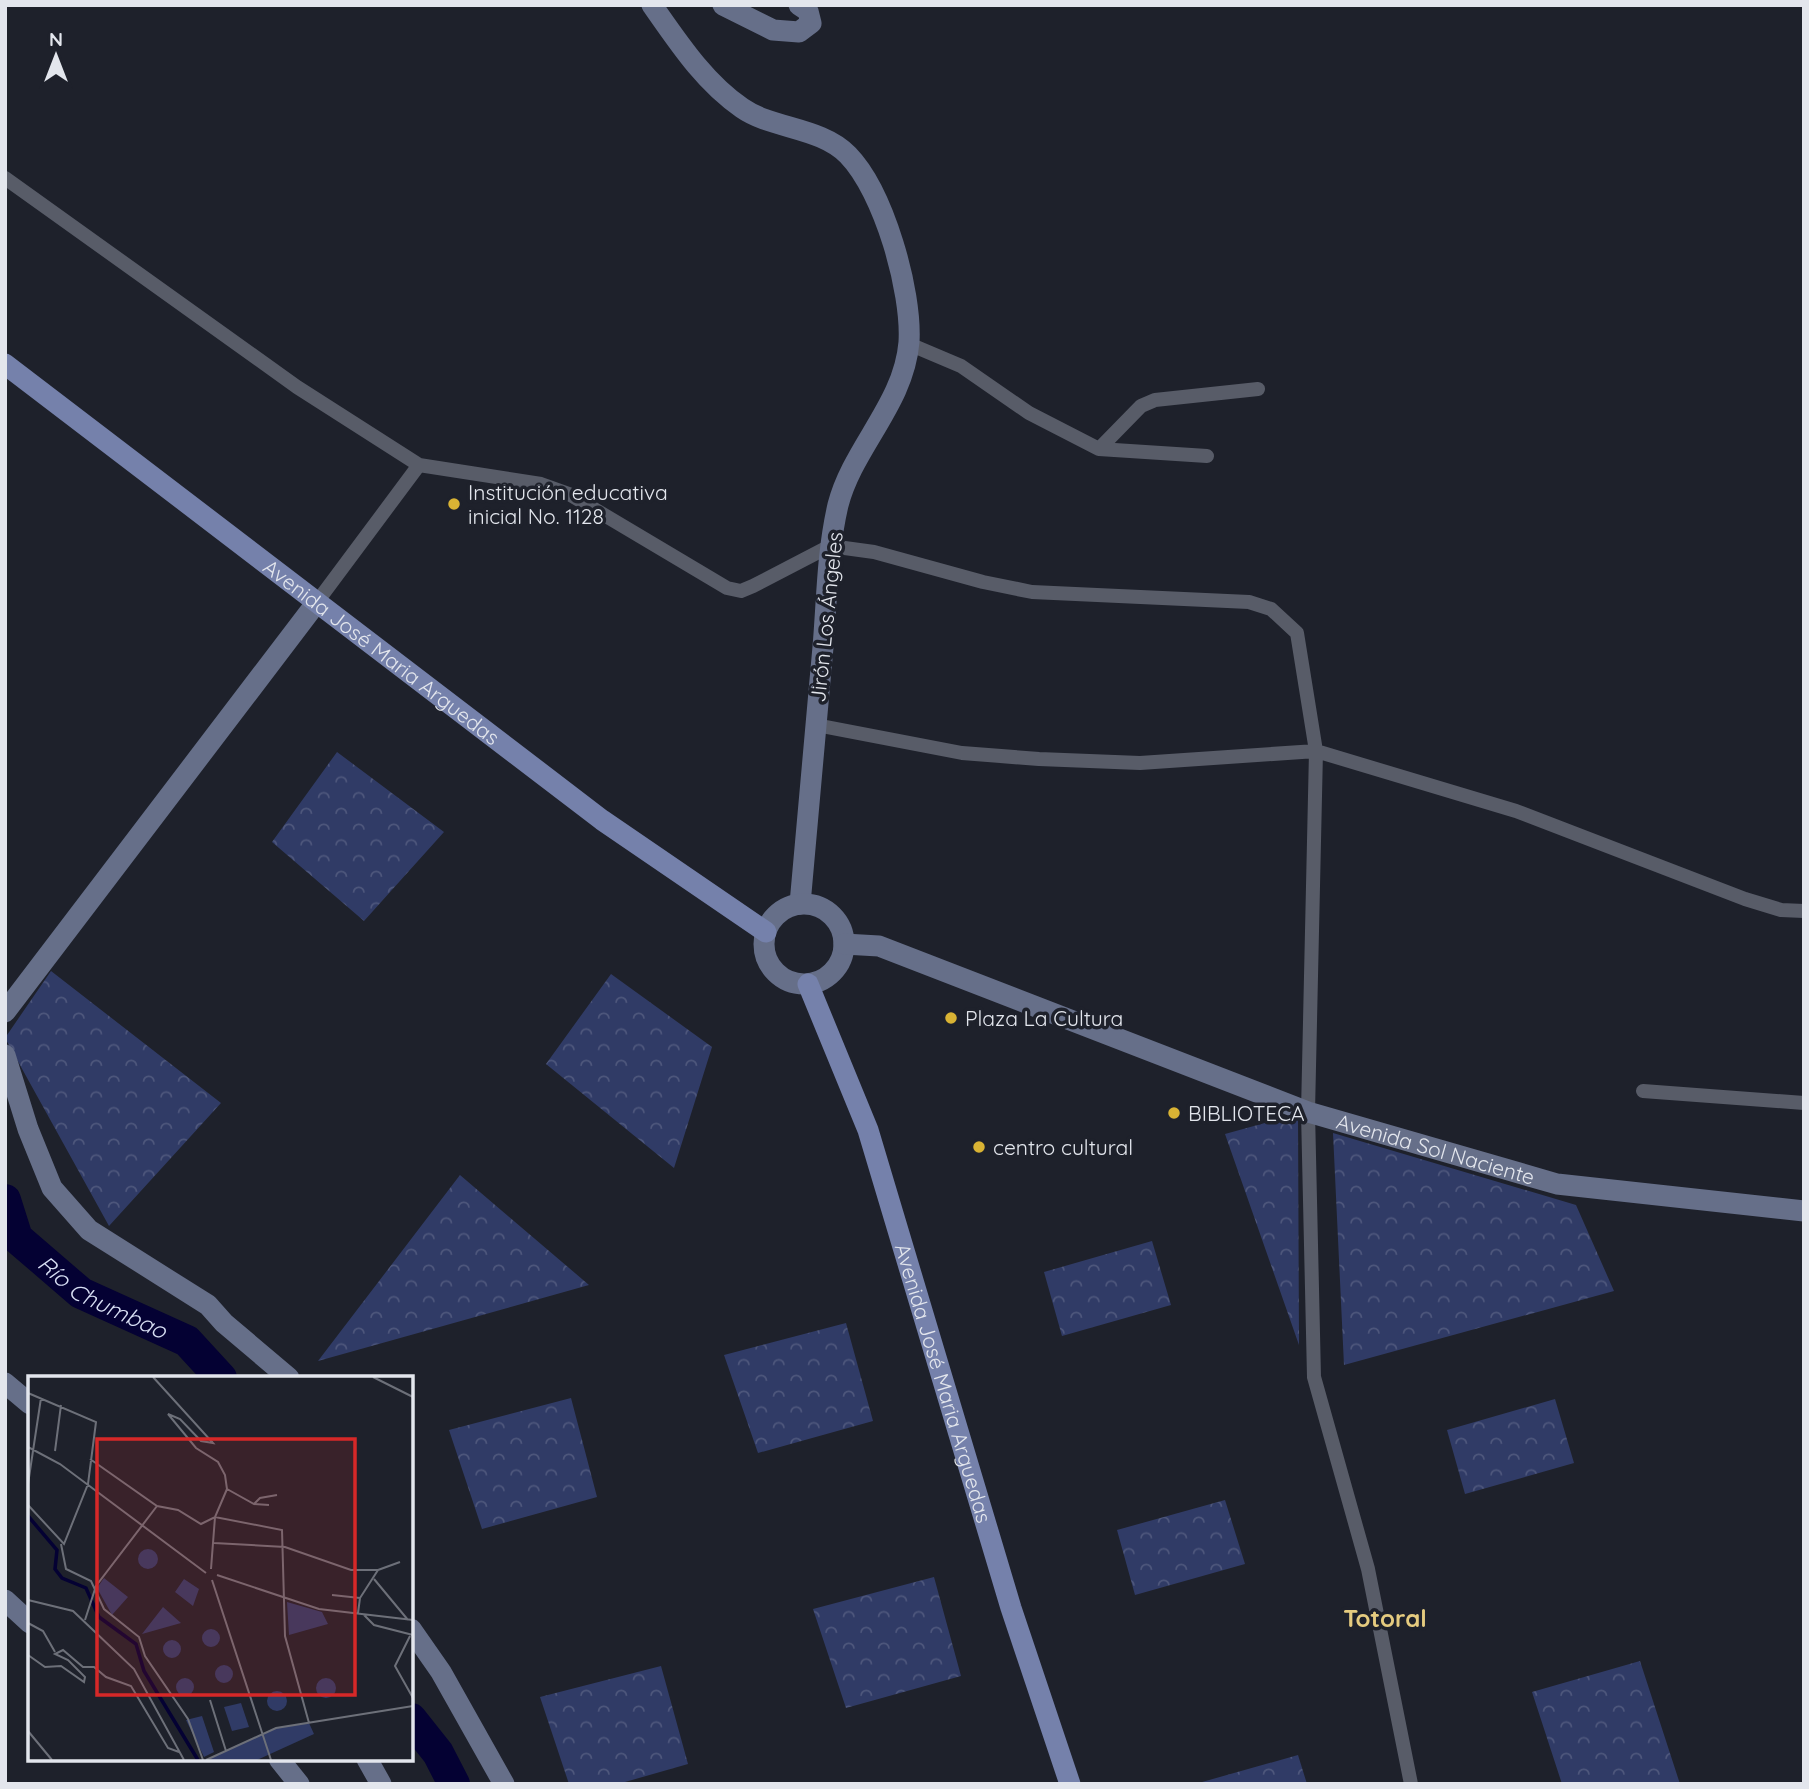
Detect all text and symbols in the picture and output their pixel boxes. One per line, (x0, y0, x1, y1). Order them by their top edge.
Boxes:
north arrow (21, 21, 91, 91)
text: N (49, 27, 63, 51)
place label: Institución educativa inicial No. 1128 (468, 479, 668, 529)
marker: Institución educativa inicial No. 1128 (446, 496, 462, 512)
street label: Jirón Los Ángeles (804, 531, 848, 703)
street label: Avenida José Maria Arguedas (258, 553, 505, 750)
place label: Plaza La Cultura (965, 1005, 1123, 1031)
marker: Plaza La Cultura (943, 1010, 959, 1026)
place label: BIBLIOTECA (1188, 1100, 1305, 1126)
marker: BIBLIOTECA (1166, 1105, 1182, 1121)
street label: Avenida Sol Naciente (1334, 1108, 1538, 1190)
place label: centro cultural (993, 1134, 1133, 1160)
marker: centro cultural (971, 1139, 987, 1155)
street label: Avenida José Maria Arguedas (890, 1240, 998, 1526)
water label: Río Chumbao (32, 1248, 173, 1345)
inset map (28, 1376, 413, 1761)
district label: Totoral (1343, 1603, 1427, 1633)

